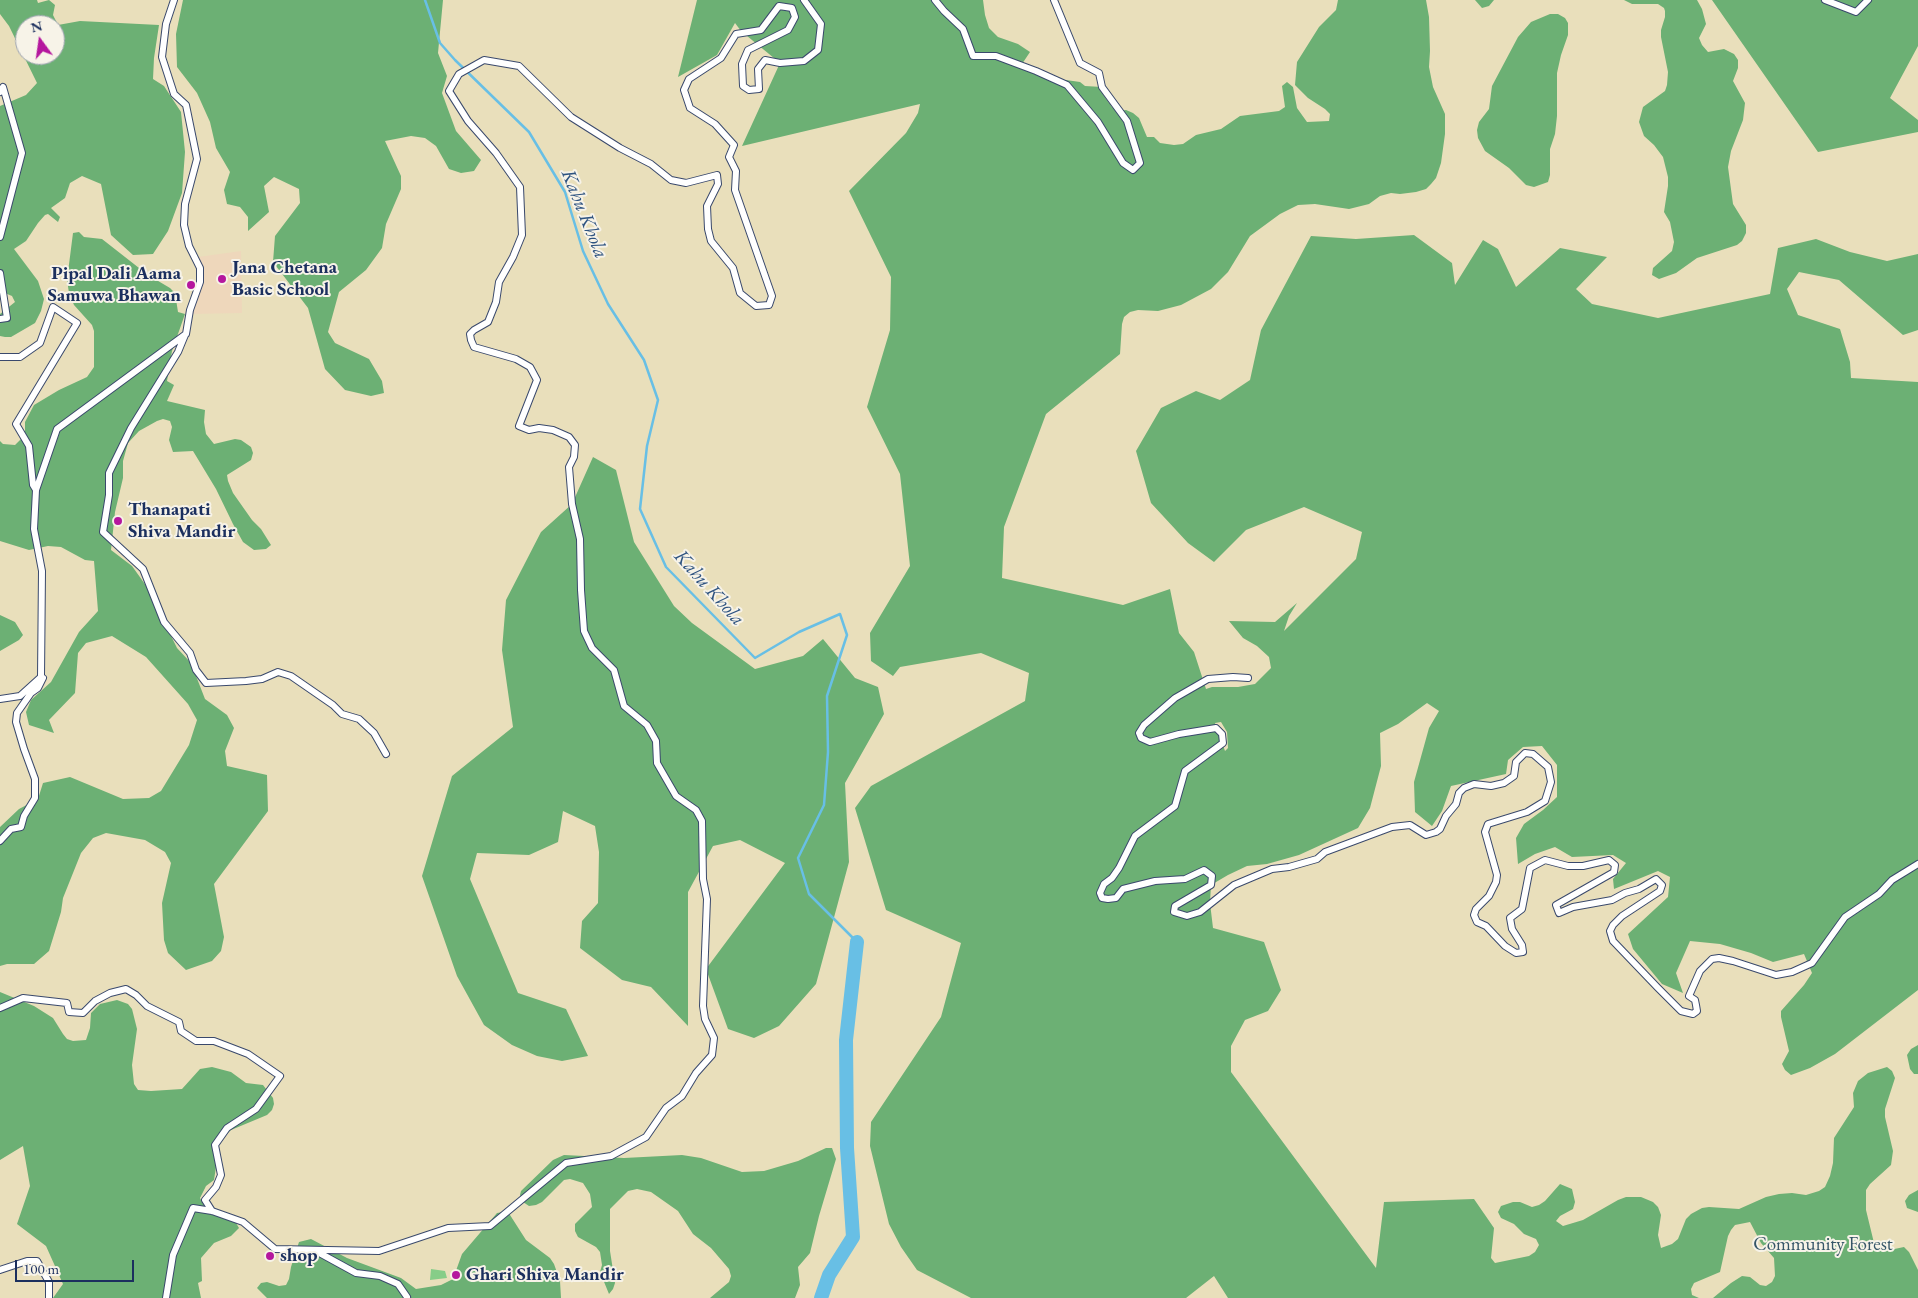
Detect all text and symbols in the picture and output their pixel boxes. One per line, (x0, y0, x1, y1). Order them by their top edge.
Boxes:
north arrow (15, 15, 65, 65)
text: N (29, 16, 44, 37)
water label: Kahu Khola (555, 166, 613, 262)
place label: Jana Chetana Basic School (232, 257, 337, 301)
place label: Pipal Dali Aama Samuwa Bhawan (48, 263, 181, 307)
marker: Jana Chetana Basic School (216, 273, 228, 285)
marker: Pipal Dali Aama Samuwa Bhawan (185, 279, 197, 291)
place label: Thanapati Shiva Mandir (128, 499, 235, 543)
marker: Thanapati Shiva Mandir (112, 515, 124, 527)
water label: Kahu Khola (669, 545, 749, 631)
park label: Community Forest (1753, 1234, 1893, 1256)
place label: shop (280, 1245, 317, 1267)
scale bar (18, 1250, 136, 1282)
marker: shop (264, 1250, 276, 1262)
text: 100 m (23, 1259, 59, 1278)
place label: Ghari Shiva Mandir (466, 1264, 624, 1286)
marker: Ghari Shiva Mandir (450, 1269, 462, 1281)

